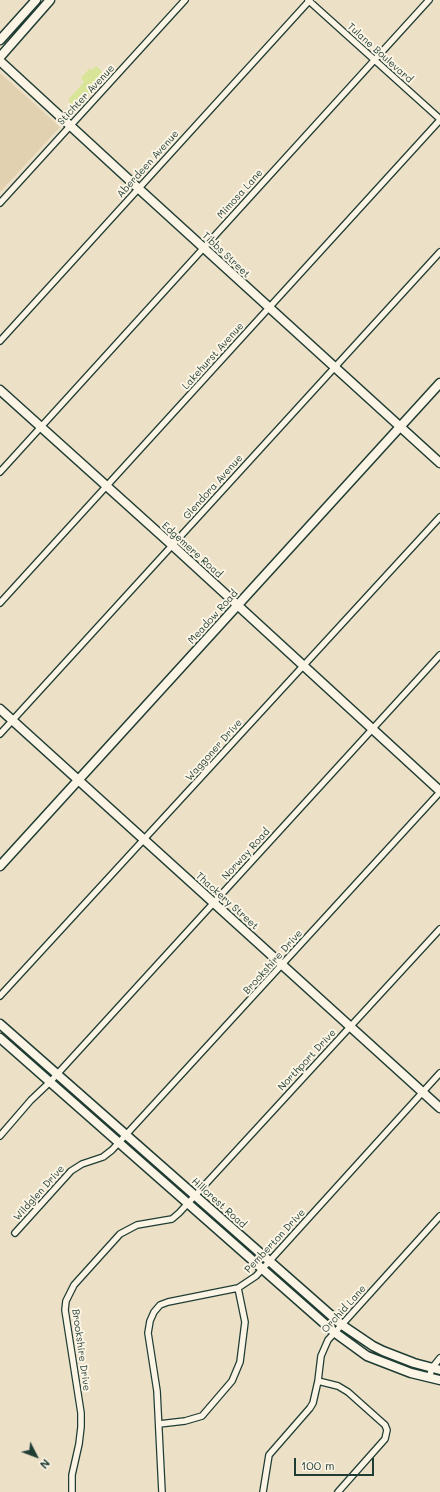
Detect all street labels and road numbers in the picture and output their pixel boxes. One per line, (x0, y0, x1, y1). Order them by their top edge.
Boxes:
street label: Tulane Boulevard (345, 20, 415, 86)
street label: Stichter Avenue (55, 62, 117, 128)
street label: Aberdeen Avenue (115, 128, 181, 200)
street label: Mimosa Lane (215, 167, 265, 221)
street label: Tibbs Street (200, 230, 252, 280)
street label: Lakehurst Avenue (180, 320, 246, 392)
street label: Glendora Avenue (181, 452, 245, 522)
street label: Edgemere Road (159, 520, 225, 580)
street label: Meadow Road (186, 588, 240, 646)
street label: Waggoner Drive (183, 717, 245, 783)
street label: Norway Road (220, 826, 272, 882)
street label: Thackery Street (193, 870, 261, 932)
street label: Brookshire Drive (241, 927, 305, 997)
street label: Northport Drive (275, 1027, 339, 1093)
street label: Wildglen Drive (11, 1163, 67, 1223)
street label: Hillcrest Road (189, 1175, 249, 1231)
street label: Pemberton Drive (242, 1206, 308, 1276)
street label: Orchid Lane (319, 1283, 369, 1335)
street label: Brookshire Drive (69, 1308, 93, 1392)

